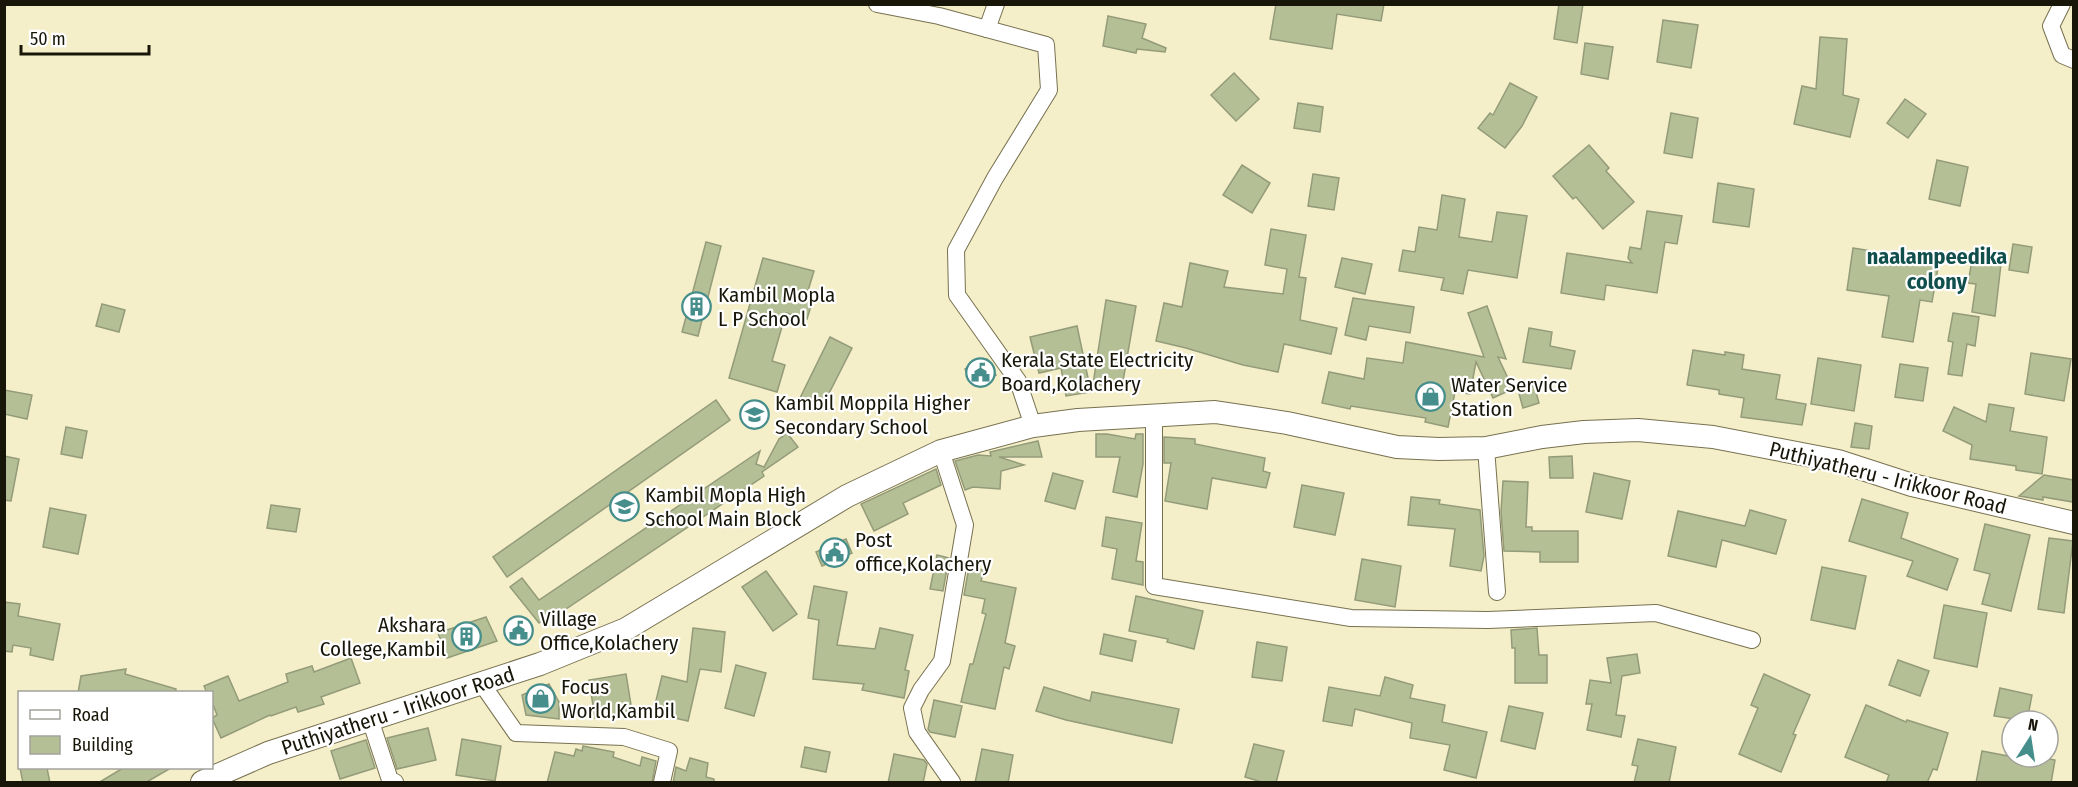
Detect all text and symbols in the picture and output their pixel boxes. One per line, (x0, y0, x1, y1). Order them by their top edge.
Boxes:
scale bar (21, 18, 148, 56)
text: 50 m (30, 28, 66, 50)
district label: naalampeedika colony (1867, 243, 2007, 295)
place label: Kambil Mopla L P School (718, 282, 835, 332)
building icon: Kambil Mopla L P School (681, 291, 713, 323)
place label: Kerala State Electricity Board,Kolachery (1001, 347, 1194, 397)
public building icon: Kerala State Electricity Board,Kolachery (964, 356, 996, 388)
place label: Water Service Station (1451, 372, 1567, 422)
shop icon: Water Service Station (1414, 381, 1446, 413)
place label: Kambil Moppila Higher Secondary School (775, 390, 971, 440)
school or university icon: Kambil Moppila Higher Secondary School (738, 399, 770, 431)
street label: Puthiyatheru - Irikkoor Road (1767, 436, 2009, 520)
place label: Kambil Mopla High School Main Block (645, 482, 806, 532)
school or university icon: Kambil Mopla High School Main Block (608, 491, 640, 523)
place label: Post office,Kolachery (855, 527, 992, 577)
public building icon: Post office,Kolachery (818, 536, 850, 568)
place label: Village Office,Kolachery (540, 606, 679, 656)
place label: Akshara College,Kambil (320, 612, 446, 662)
public building icon: Village Office,Kolachery (503, 615, 535, 647)
building icon: Akshara College,Kambil (451, 621, 483, 653)
street label: Puthiyatheru - Irikkoor Road (278, 661, 518, 761)
place label: Focus World,Kambil (561, 674, 676, 724)
shop icon: Focus World,Kambil (524, 683, 556, 715)
legend (18, 691, 213, 769)
text: Road (72, 704, 109, 726)
north arrow (2000, 709, 2060, 769)
text: N (2026, 715, 2040, 735)
text: Building (72, 734, 133, 756)

